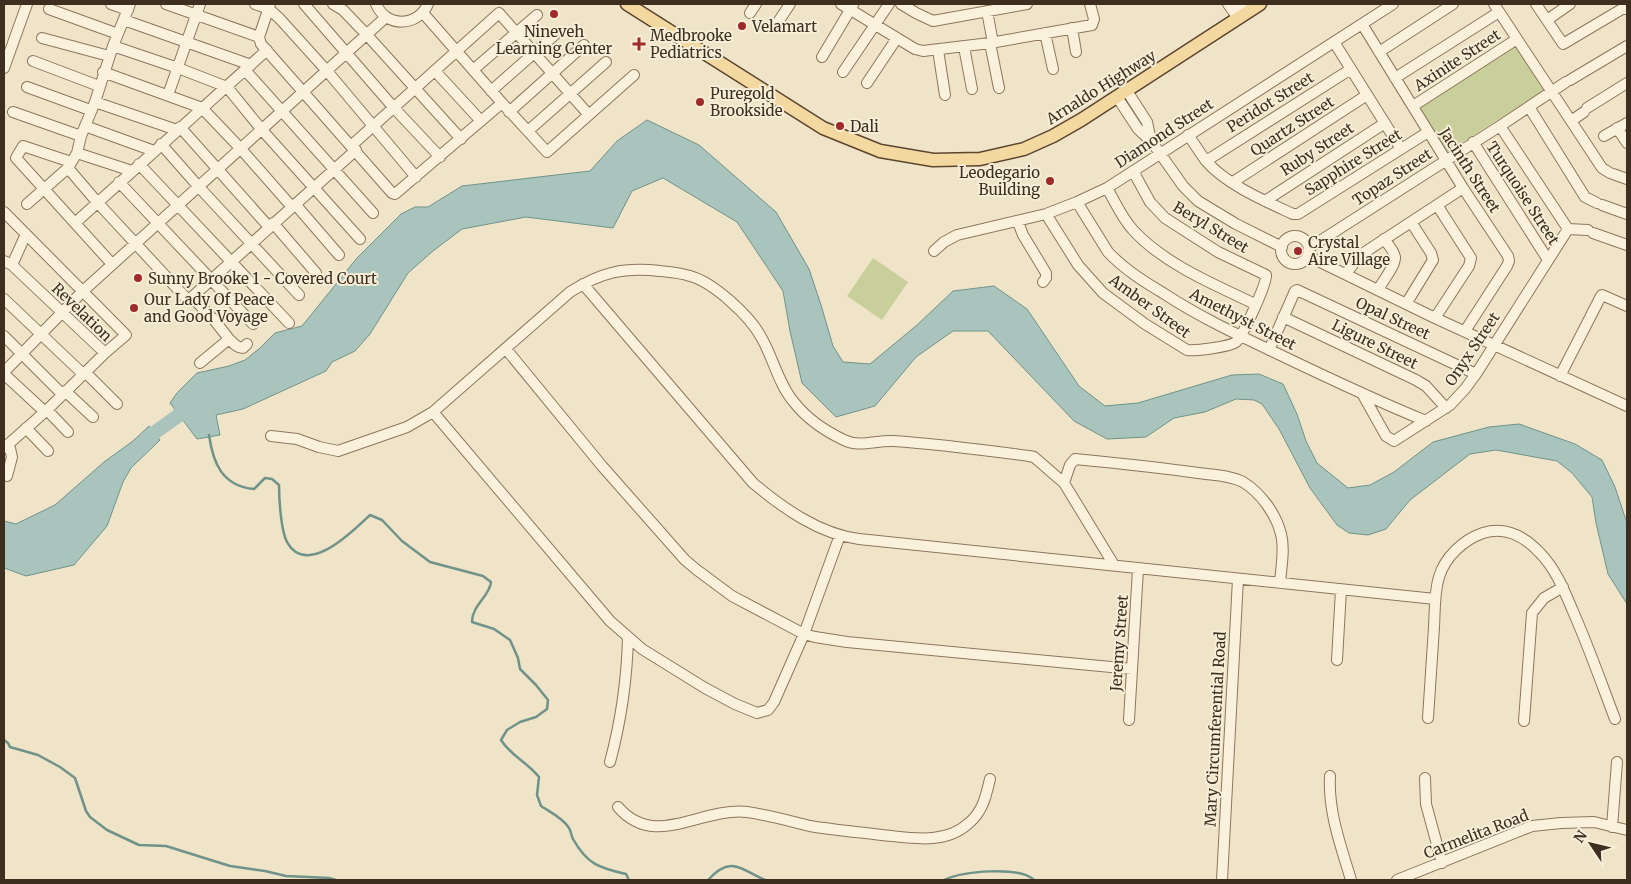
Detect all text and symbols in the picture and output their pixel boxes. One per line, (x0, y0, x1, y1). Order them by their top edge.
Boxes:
marker: Nineveh Learning Center (548, 8, 560, 20)
place label: Velamart (751, 17, 817, 36)
marker: Velamart (736, 20, 748, 32)
place label: Nineveh Learning Center (496, 22, 613, 58)
street label: Axinite Street (1409, 25, 1504, 96)
place label: Medbrooke Pediatrics (650, 26, 732, 62)
marker: Medbrooke Pediatrics (632, 37, 646, 51)
street label: Arnaldo Highway (1042, 45, 1160, 129)
street label: Peridot Street (1223, 68, 1317, 136)
place label: Puregold Brookside (710, 84, 783, 120)
street label: Quartz Street (1247, 92, 1337, 160)
street label: Diamond Street (1111, 94, 1217, 172)
marker: Puregold Brookside (694, 96, 706, 108)
place label: Dali (850, 117, 879, 136)
street label: Ruby Street (1277, 118, 1357, 180)
marker: Dali (834, 120, 846, 132)
street label: Jacinth Street (1435, 123, 1505, 216)
street label: Sapphire Street (1301, 125, 1405, 199)
street label: Turquoise Street (1483, 138, 1564, 248)
street label: Topaz Street (1349, 144, 1435, 210)
place label: Leodegario Building (959, 163, 1040, 199)
marker: Leodegario Building (1044, 175, 1056, 187)
street label: Beryl Street (1170, 197, 1252, 257)
place label: Crystal Aire Village (1307, 233, 1390, 269)
marker: Crystal Aire Village (1292, 245, 1304, 257)
place label: Sunny Brooke 1 - Covered Court (148, 269, 377, 288)
street label: Amber Street (1105, 270, 1194, 342)
marker: Sunny Brooke 1 - Covered Court (132, 272, 144, 284)
street label: Revelation (48, 279, 116, 345)
street label: Amethyst Street (1186, 284, 1300, 354)
place label: Our Lady Of Peace and Good Voyage (144, 290, 275, 326)
street label: Opal Street (1353, 293, 1433, 344)
marker: Our Lady Of Peace and Good Voyage (128, 302, 140, 314)
street label: Onyx Street (1440, 308, 1504, 389)
street label: Ligure Street (1329, 315, 1421, 373)
street label: Jeremy Street (1106, 594, 1132, 693)
street label: Mary Circumferential Road (1200, 631, 1230, 827)
street label: Carmelita Road (1421, 805, 1531, 863)
north arrow (1566, 819, 1616, 869)
text: N (1570, 827, 1591, 846)

